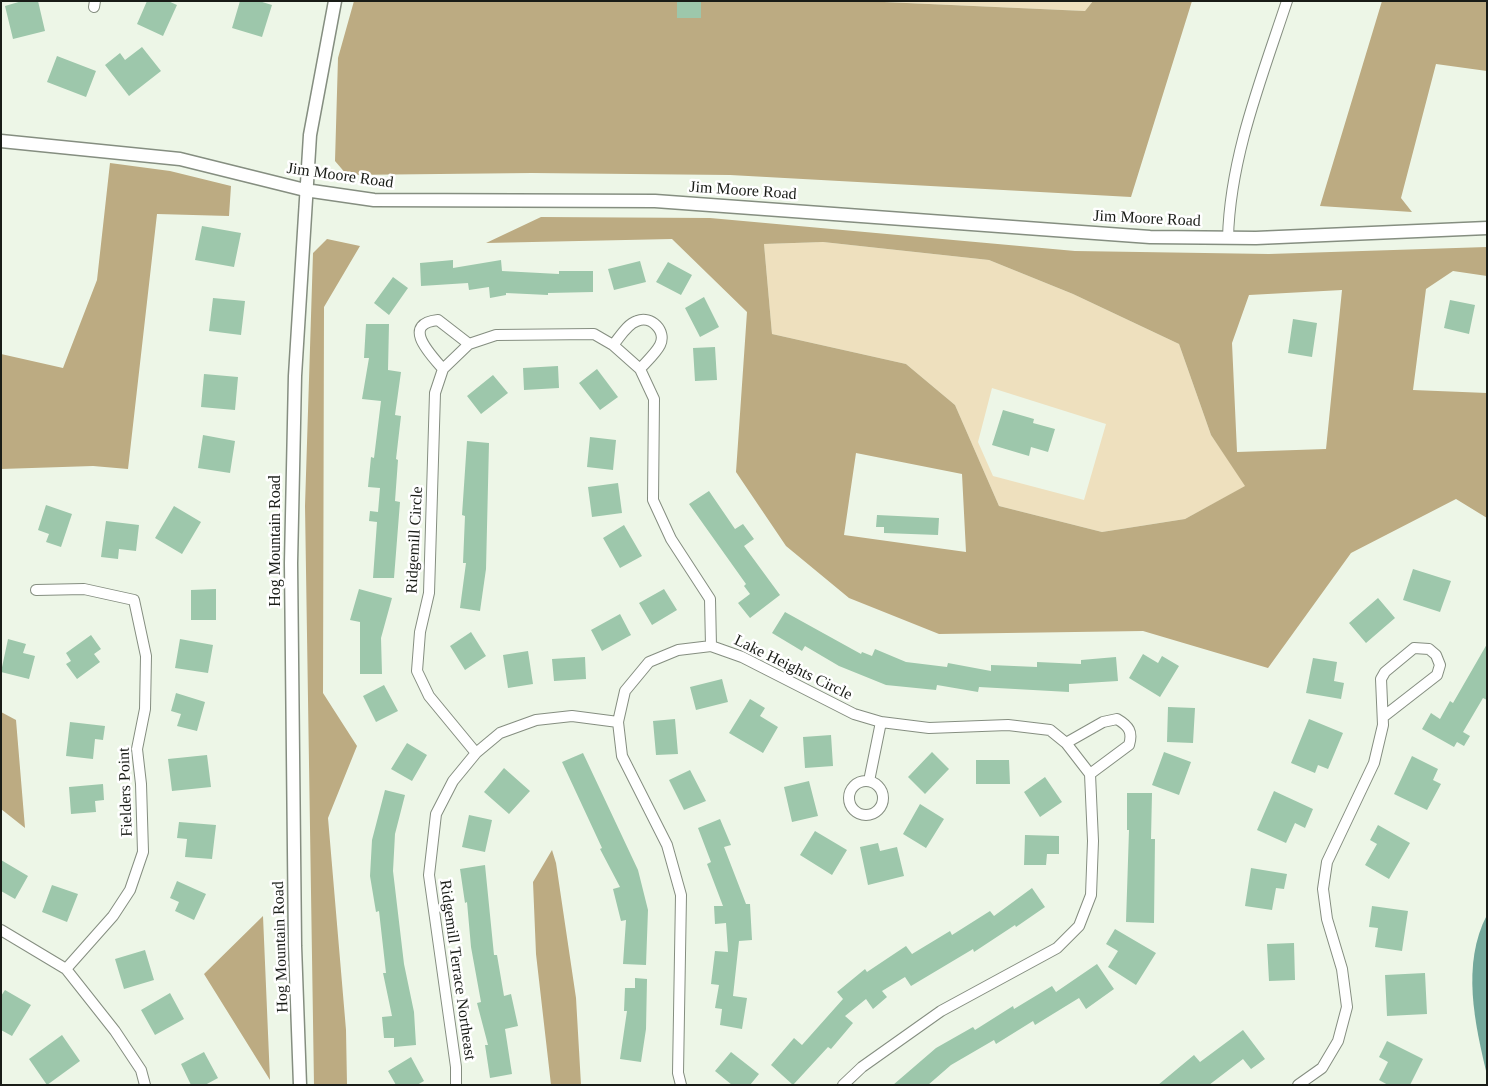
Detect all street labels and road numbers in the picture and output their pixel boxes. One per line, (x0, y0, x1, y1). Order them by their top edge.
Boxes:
street label: Jim Moore Road (285, 159, 395, 193)
street label: Jim Moore Road (689, 178, 797, 204)
street label: Jim Moore Road (1093, 207, 1201, 231)
street label: Hog Mountain Road (266, 475, 286, 607)
street label: Ridgemill Circle (403, 486, 427, 594)
street label: Lake Heights Circle (731, 631, 855, 705)
street label: Fielders Point (115, 747, 137, 837)
street label: Ridgemill Terrace Northeast (435, 879, 479, 1061)
street label: Hog Mountain Road (269, 881, 293, 1013)

